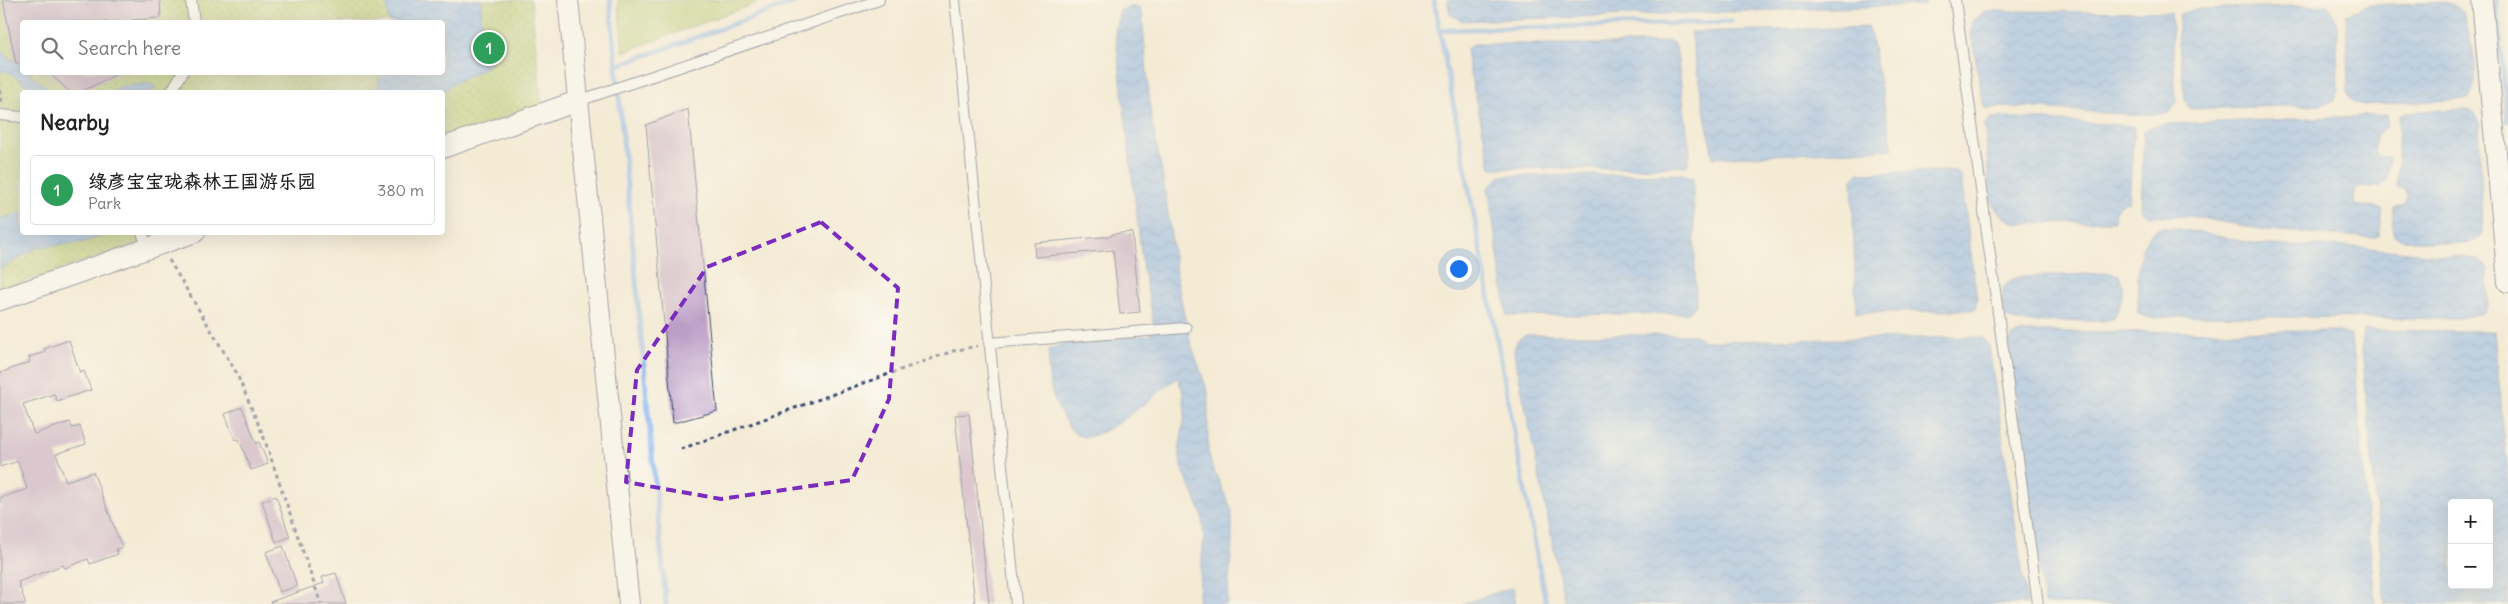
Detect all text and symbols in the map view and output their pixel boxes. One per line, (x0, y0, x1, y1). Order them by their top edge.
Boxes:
search box (20, 20, 445, 75)
pin: 1 (473, 29, 505, 67)
icon: search (38, 34, 66, 62)
text: Search here (78, 36, 181, 60)
text: Nearby (40, 109, 110, 136)
text: 绿彦宝宝珑森林王国游乐园 (88, 169, 316, 193)
text: 1 (54, 180, 60, 200)
text: 380 m (377, 180, 424, 200)
text: Park (88, 193, 121, 213)
your location (1446, 256, 1472, 282)
map controls (2448, 499, 2493, 589)
button: + (2448, 499, 2493, 544)
button: − (2448, 544, 2493, 589)

